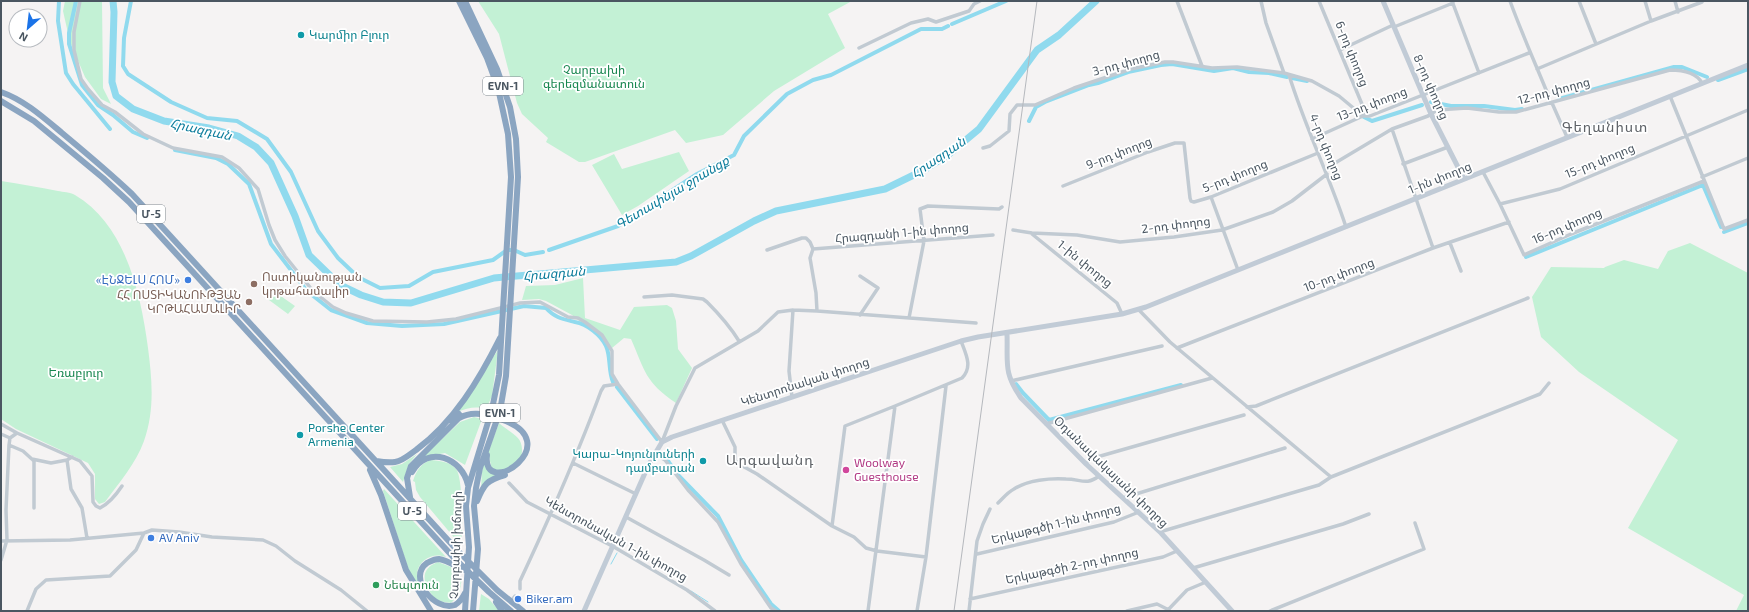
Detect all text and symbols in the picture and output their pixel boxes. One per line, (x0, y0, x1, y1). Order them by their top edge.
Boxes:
north arrow (8, 8, 48, 48)
street label: 6-րդ փողոց (1333, 19, 1372, 89)
place label: Կարմիր Բլուր (309, 27, 389, 42)
text: N (16, 30, 30, 45)
marker: Կարմիր Բլուր (296, 30, 306, 40)
street label: 3-րդ փողոց (1091, 46, 1161, 79)
street label: 8-րդ փողոց (1410, 52, 1452, 122)
park label: Չարբախի գերեզմանատուն (543, 62, 645, 91)
street label: 12-րդ փողոց (1516, 74, 1592, 107)
road number: EVN-1 (483, 77, 523, 95)
street label: 13-րդ փողոց (1335, 83, 1409, 124)
street label: 4-րդ փողոց (1306, 112, 1347, 182)
water label: Հրազդան (169, 115, 234, 145)
district label: Գեղանիստ (1562, 118, 1648, 135)
water label: Հրազդան (908, 132, 970, 182)
street label: 9-րդ փողոց (1084, 133, 1154, 172)
street label: 15-րդ փողոց (1563, 140, 1637, 181)
water label: Գետափնյա ջրանցք (612, 151, 733, 233)
street label: 5-րդ փողոց (1200, 156, 1270, 195)
street label: 1-ին փողոց (1406, 158, 1474, 197)
street label: 16-րդ փողոց (1530, 204, 1604, 247)
road number: Մ-5 (137, 205, 165, 223)
street label: 2-րդ փողոց (1141, 213, 1211, 236)
street label: Հրազդանի 1-ին փողոց (835, 219, 969, 246)
street label: 1-ին փողոց (1055, 237, 1116, 290)
street label: 10-րդ փողոց (1301, 254, 1376, 295)
water label: Հրազդան (522, 262, 587, 285)
place label: Ոստիկանության կրթահամալիր (262, 269, 362, 298)
place label: «ԷՆՋԵԼՍ ՀՈՄ» (96, 272, 180, 286)
marker: «ԷՆՋԵԼՍ ՀՈՄ» (183, 275, 193, 285)
marker: Ոստիկանության կրթահամալիր (249, 279, 259, 289)
place label: ՀՀ ՈՍՏԻԿԱՆՈՒԹՅԱՆ ԿՐԹԱՀԱՄԱԼԻՐ (117, 287, 241, 315)
marker: ՀՀ ՈՍՏԻԿԱՆՈՒԹՅԱՆ ԿՐԹԱՀԱՄԱԼԻՐ (244, 297, 254, 307)
street label: Կենտրոնական փողոց (739, 354, 871, 409)
park label: Եռաբլուր (49, 365, 103, 380)
road number: EVN-1 (480, 404, 520, 422)
street label: Օդանավակայանի փողոց (1051, 413, 1172, 530)
place label: Porshe Center Armenia (308, 420, 385, 448)
marker: Porshe Center Armenia (295, 430, 305, 440)
place label: Կարա-Կոյունլուների դամբարան (573, 446, 695, 475)
district label: Արգավանդ (726, 451, 814, 468)
place label: Woolway Guesthouse (854, 455, 919, 483)
marker: Կարա-Կոյունլուների դամբարան (698, 456, 708, 466)
marker: Woolway Guesthouse (841, 465, 851, 475)
street label: Չարբախի խճուղի (446, 491, 465, 599)
street label: Կենտրոնական 1-ին փողոց (542, 493, 690, 584)
street label: Երկաթգծի 1-ին փողոց (989, 500, 1122, 547)
road number: Մ-5 (398, 502, 426, 520)
place label: AV Aniv (159, 530, 200, 544)
marker: AV Aniv (146, 533, 156, 543)
street label: Երկաթգծի 2-րդ փողոց (1004, 544, 1140, 587)
place label: Նեպտուն (384, 577, 439, 592)
marker: Նեպտուն (371, 580, 381, 590)
place label: Biker.am (526, 591, 573, 605)
marker: Biker.am (513, 594, 523, 604)

